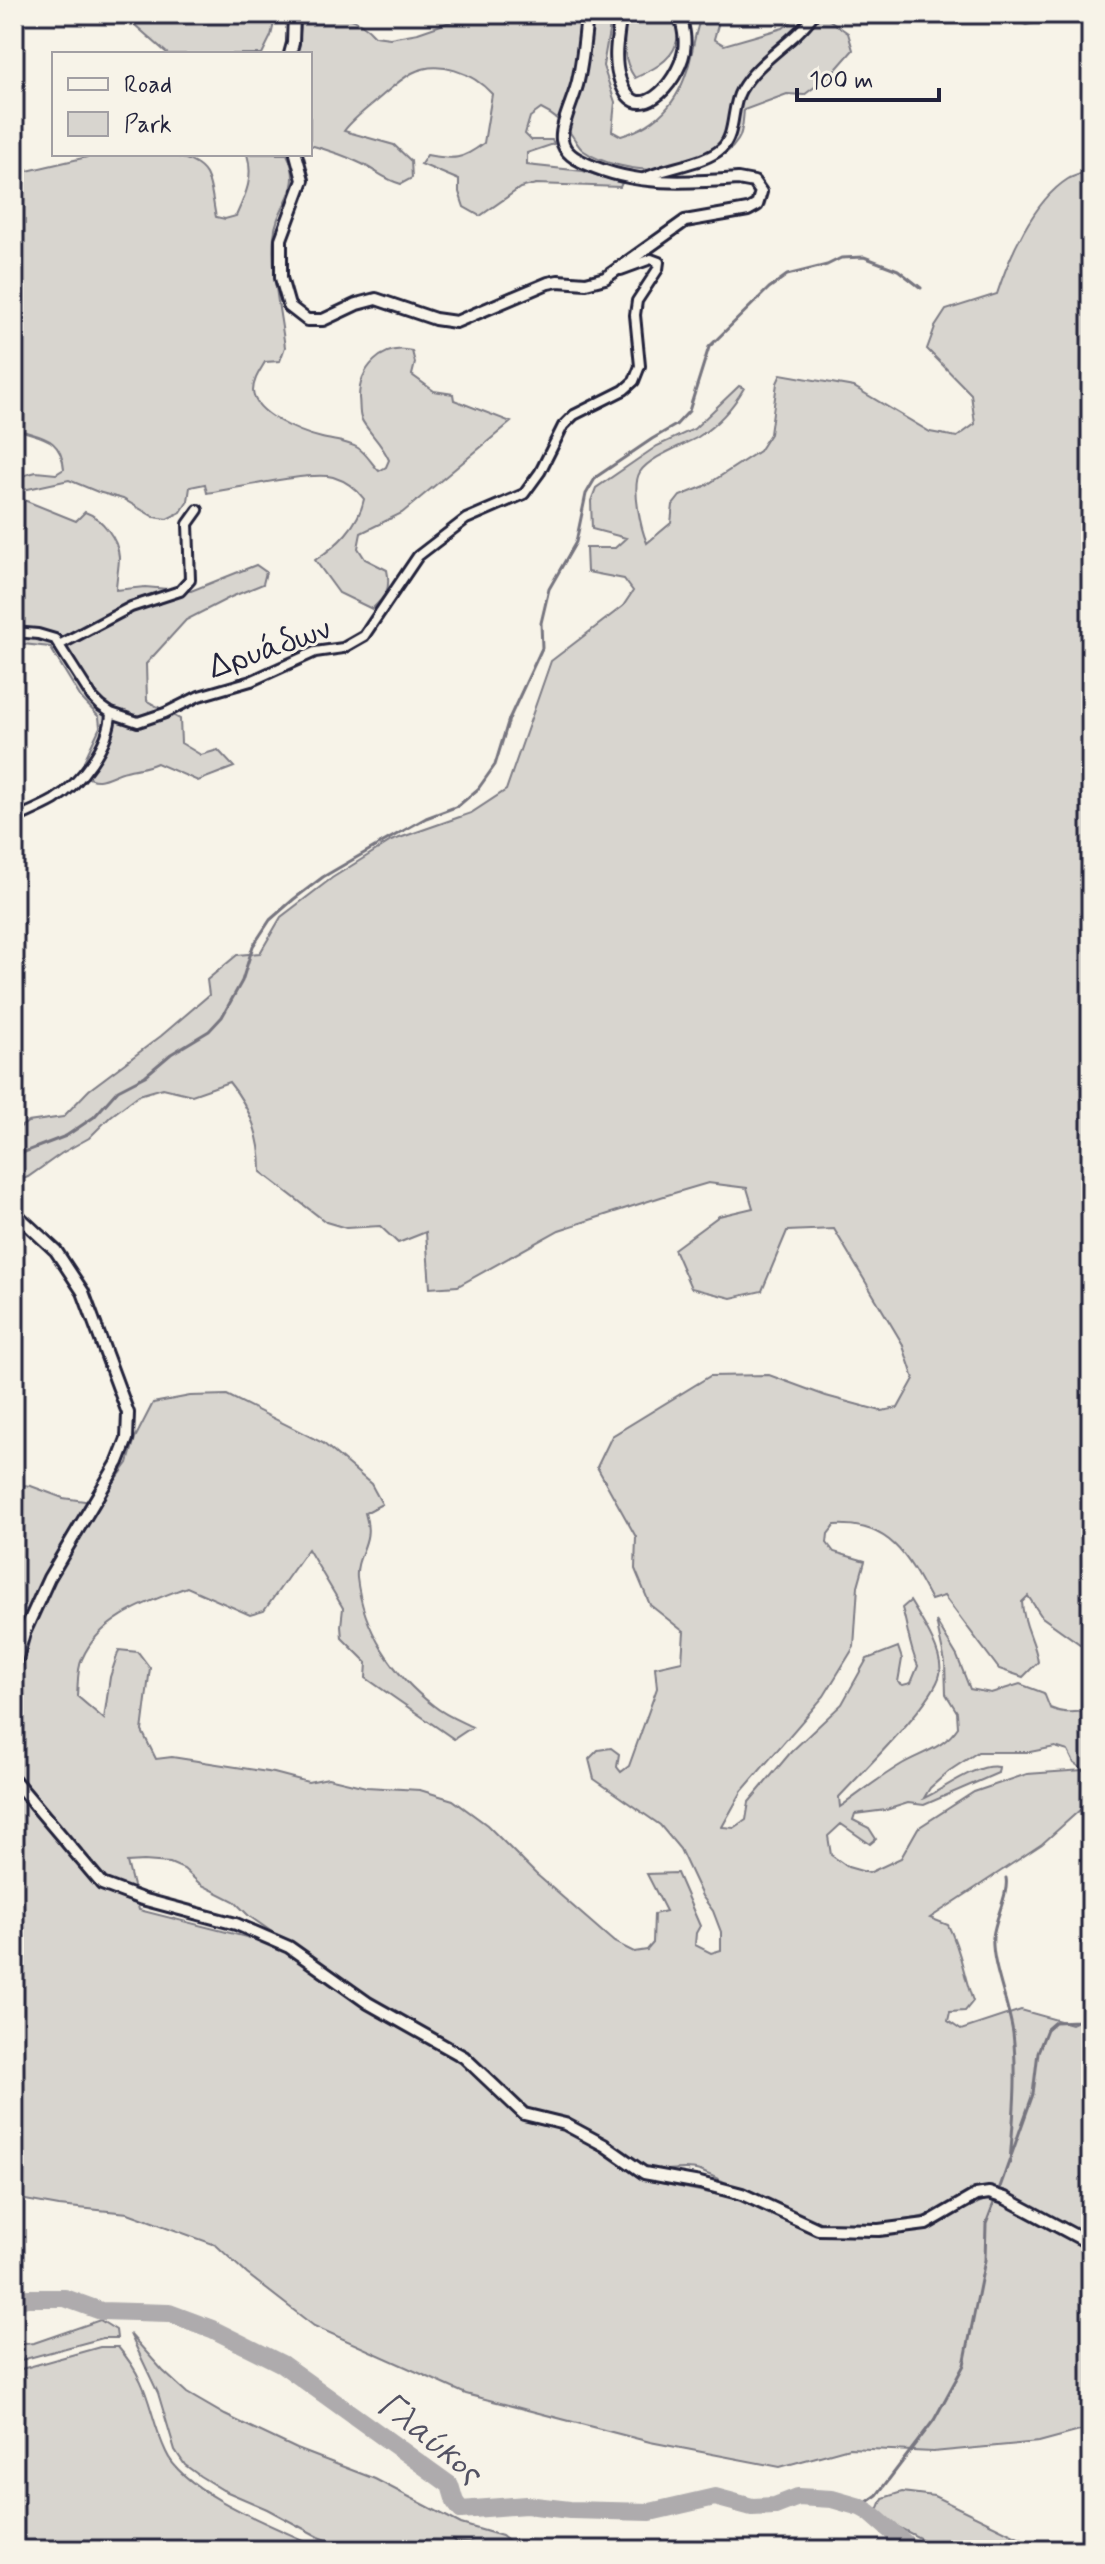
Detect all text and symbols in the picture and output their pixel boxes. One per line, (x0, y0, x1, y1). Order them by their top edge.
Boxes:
legend (52, 52, 312, 156)
scale bar (797, 52, 939, 102)
text: 100 m (809, 66, 873, 97)
text: Road (124, 70, 172, 101)
text: Park (124, 110, 172, 141)
street label: Δρυάδων (203, 608, 336, 689)
water label: Γλαύκος (368, 2383, 493, 2496)

